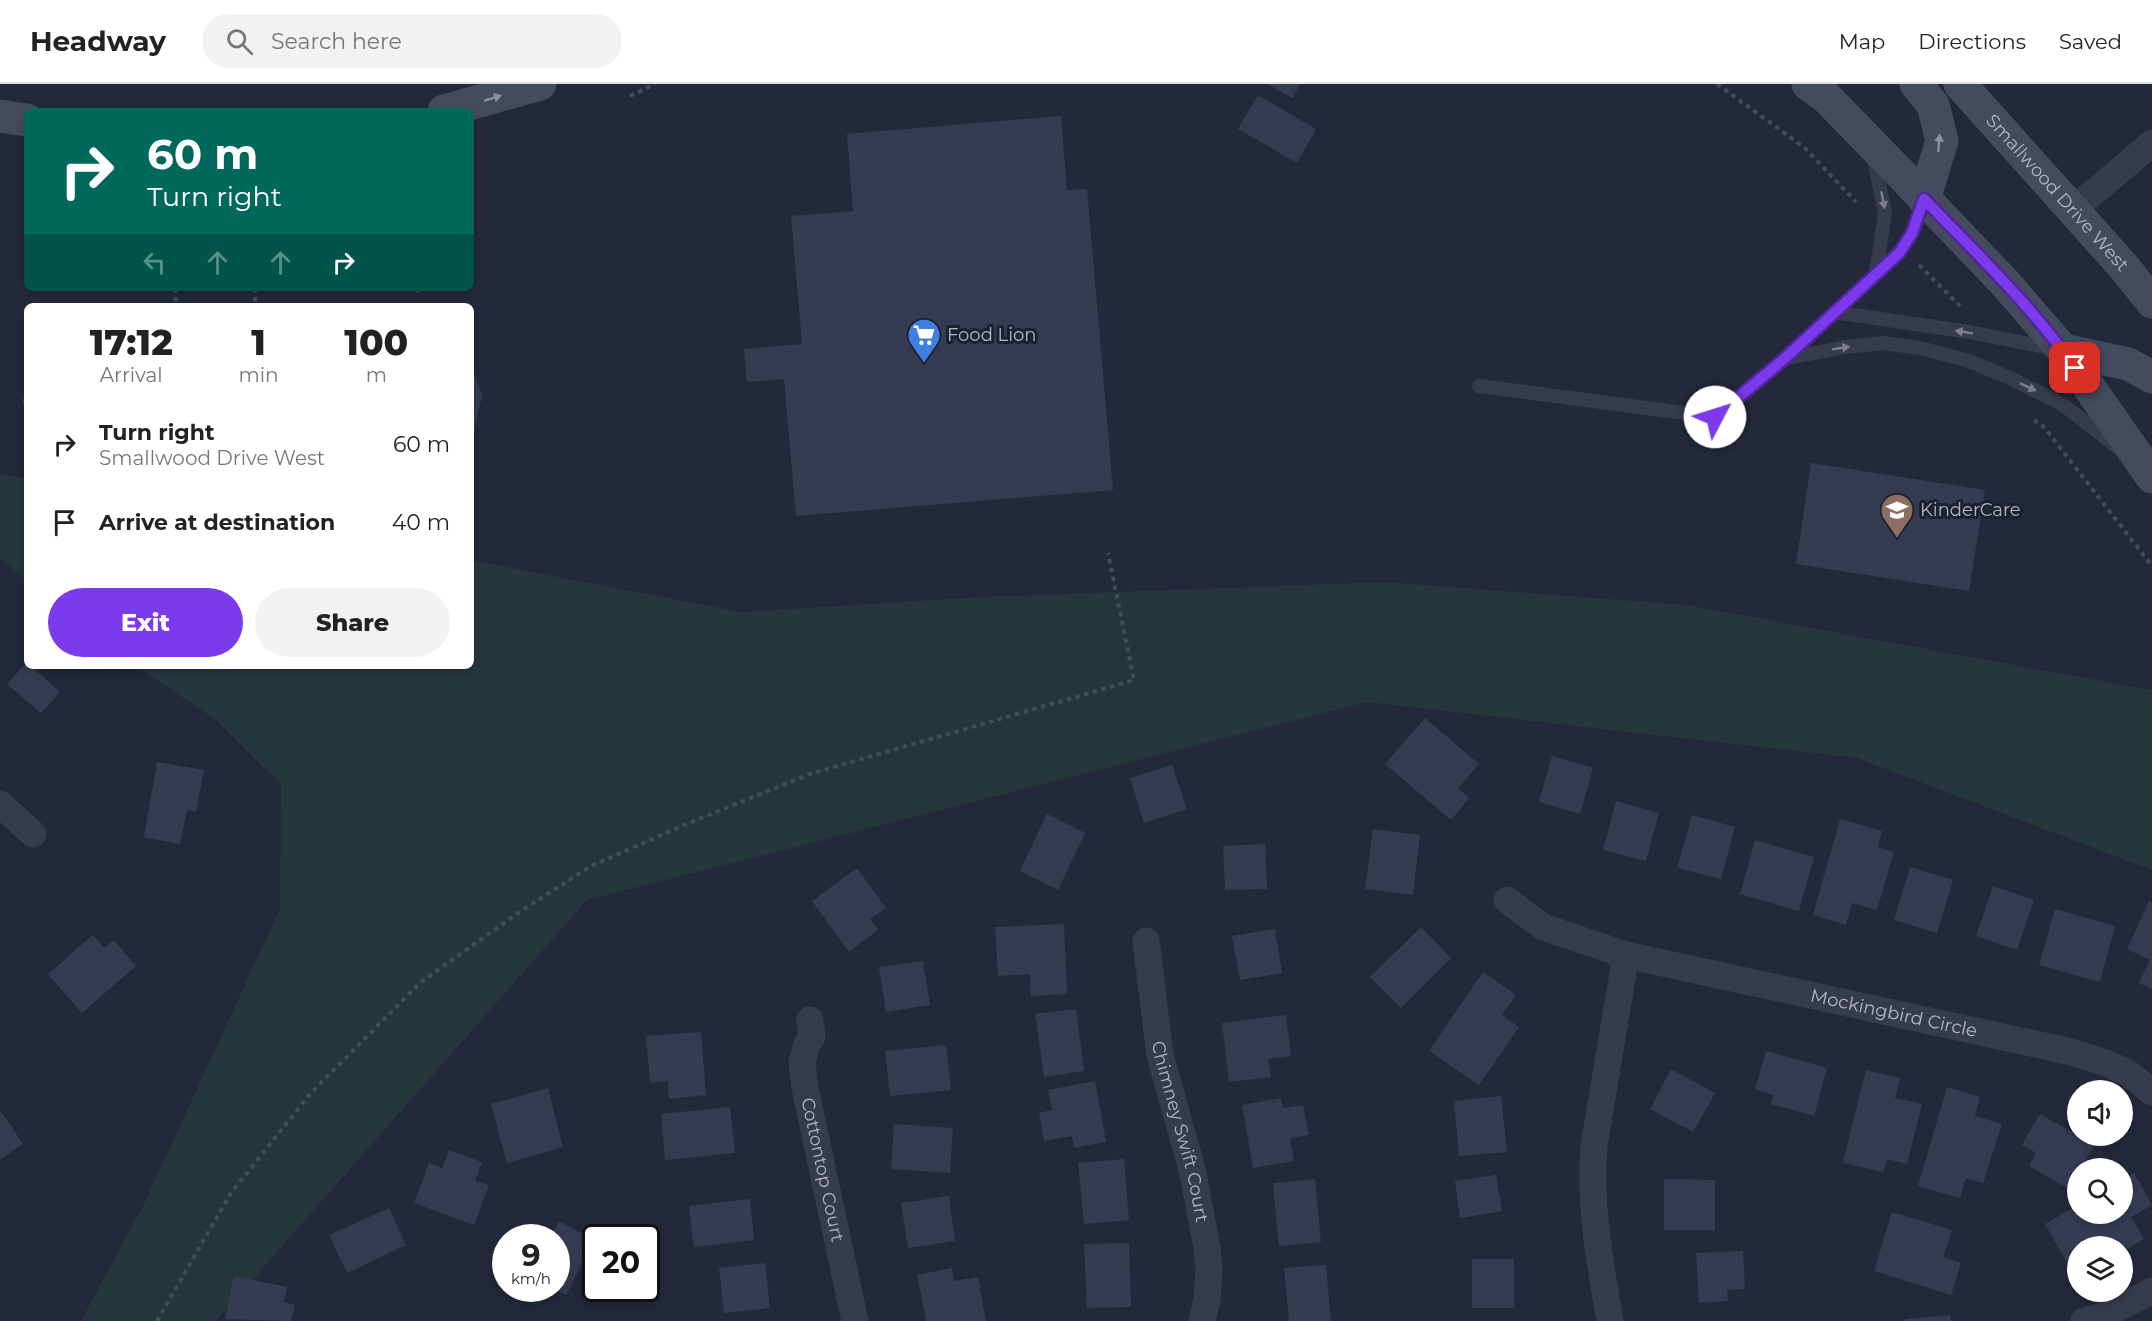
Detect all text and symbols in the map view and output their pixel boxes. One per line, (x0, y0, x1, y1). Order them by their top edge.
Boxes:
search box (202, 14, 622, 68)
text: Headway (30, 24, 166, 58)
icon: search (223, 25, 256, 58)
text: Search here (271, 28, 402, 55)
text: Map (1839, 29, 1885, 54)
text: Directions (1918, 29, 2026, 54)
text: Saved (2059, 29, 2122, 54)
one-way arrow (484, 93, 502, 102)
street label: Smallwood Drive West (1981, 110, 2133, 276)
text: 60 m (147, 128, 258, 180)
icon: right (48, 132, 126, 210)
one-way arrow (1934, 133, 1944, 152)
text: Turn right (147, 180, 282, 213)
one-way arrow (1879, 191, 1888, 210)
icon: left (138, 246, 171, 279)
icon: ahead (201, 246, 234, 279)
icon: ahead (264, 246, 297, 279)
icon: right (327, 246, 360, 279)
supermarket icon: Food Lion (906, 317, 942, 364)
text: 17:12 (90, 320, 173, 364)
text: 1 (251, 320, 266, 364)
text: 100 (344, 320, 408, 364)
place label: Food Lion (947, 324, 1036, 346)
one-way arrow (1955, 327, 1974, 336)
pin (2049, 342, 2100, 393)
one-way arrow (1832, 343, 1851, 352)
icon: arrive (2058, 351, 2091, 384)
text: Arrival (100, 363, 163, 387)
text: min (238, 363, 279, 387)
text: m (366, 363, 387, 387)
one-way arrow (2020, 383, 2037, 392)
position arrow (1683, 385, 1747, 449)
text: Turn right (99, 419, 214, 446)
icon: right (48, 428, 81, 461)
text: 60 m (393, 431, 450, 458)
text: Smallwood Drive West (99, 446, 325, 470)
school or university icon: KinderCare (1879, 492, 1915, 539)
place label: KinderCare (1920, 499, 2021, 521)
icon: arrive (48, 506, 81, 539)
text: Arrive at destination (99, 509, 335, 536)
text: 40 m (392, 509, 450, 536)
button: Exit (48, 588, 243, 657)
button: Share (255, 588, 450, 657)
street label: Mockingbird Circle (1808, 984, 1979, 1042)
street label: Chimney Swift Court (1147, 1040, 1213, 1224)
map controls (2067, 1080, 2133, 1302)
button: sound (2067, 1080, 2133, 1146)
street label: Cottontop Court (796, 1096, 849, 1244)
button: search (2067, 1158, 2133, 1224)
speed limit sign: 20 (582, 1224, 660, 1302)
button: layers (2067, 1236, 2133, 1302)
text: 9 (521, 1237, 541, 1274)
text: km/h (511, 1269, 551, 1288)

